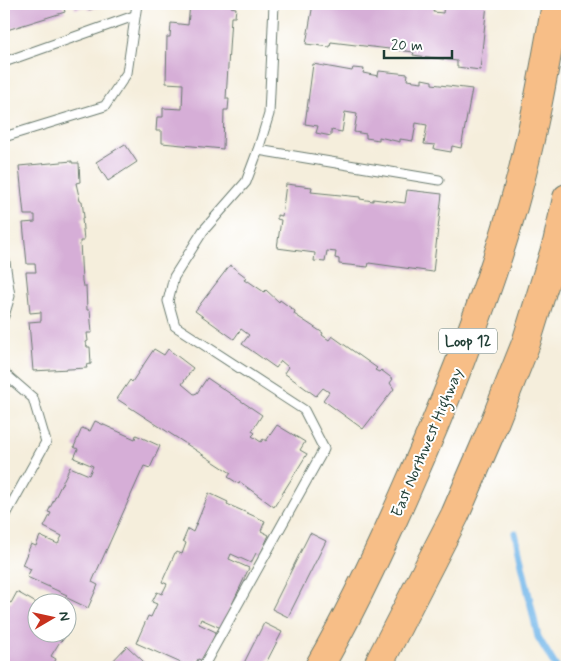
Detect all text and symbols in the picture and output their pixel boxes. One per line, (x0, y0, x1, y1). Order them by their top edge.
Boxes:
scale bar (384, 28, 451, 60)
text: 20 m (391, 36, 423, 56)
road number: Loop 12 (439, 328, 497, 354)
street label: East Northwest Highway (386, 365, 469, 521)
north arrow (28, 594, 78, 644)
text: N (54, 610, 73, 622)

